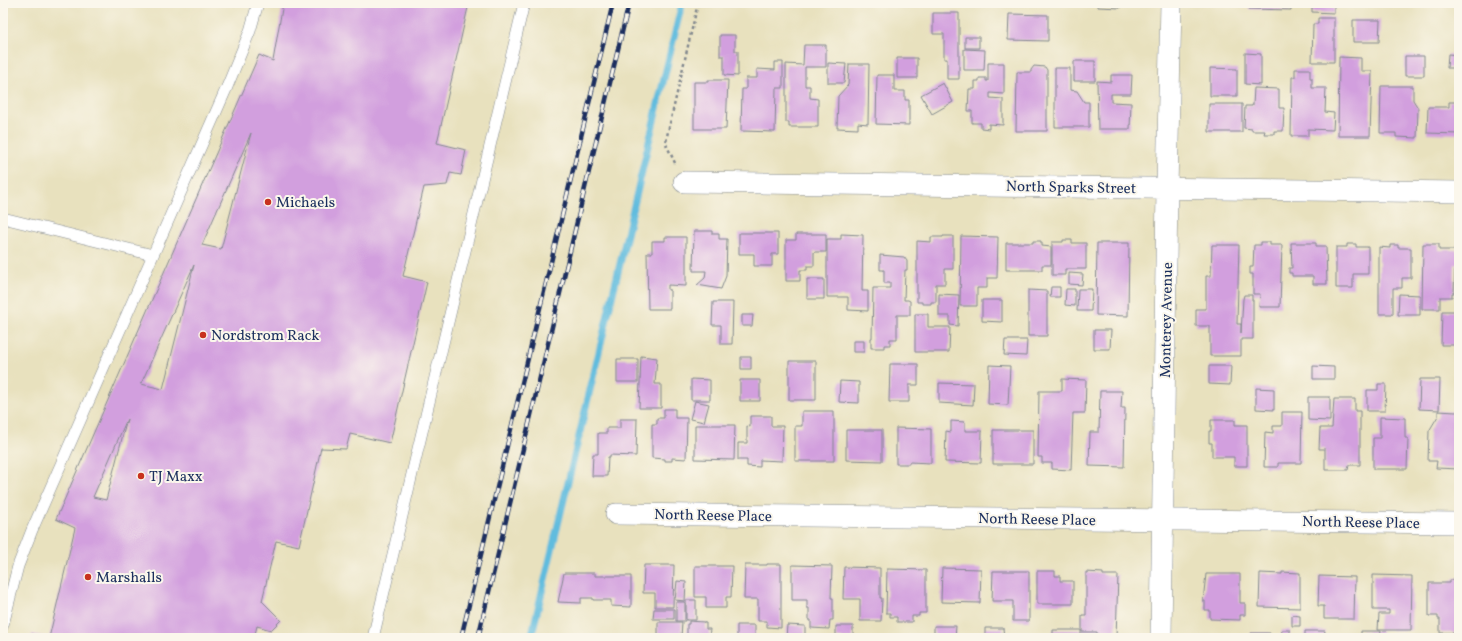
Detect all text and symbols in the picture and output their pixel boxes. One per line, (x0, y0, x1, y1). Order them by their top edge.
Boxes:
street label: North Sparks Street (1006, 177, 1136, 200)
place label: Michaels (276, 193, 335, 214)
marker: Michaels (263, 197, 273, 207)
street label: Monterey Avenue (1156, 262, 1179, 378)
place label: Nordstrom Rack (211, 326, 319, 347)
marker: Nordstrom Rack (198, 330, 208, 340)
place label: TJ Maxx (149, 467, 203, 488)
marker: TJ Maxx (136, 471, 146, 481)
street label: North Reese Place (654, 505, 772, 528)
street label: North Reese Place (978, 509, 1096, 532)
street label: North Reese Place (1302, 512, 1420, 535)
place label: Marshalls (96, 568, 162, 589)
marker: Marshalls (83, 572, 93, 582)

